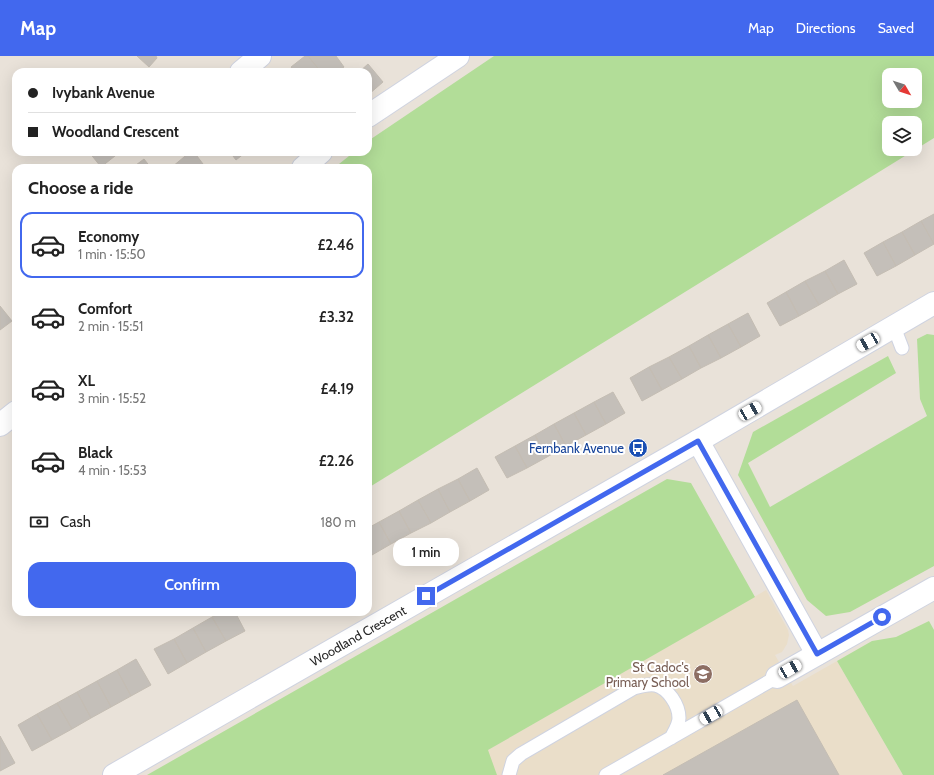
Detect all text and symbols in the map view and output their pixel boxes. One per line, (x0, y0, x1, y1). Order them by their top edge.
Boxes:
text: Map (20, 17, 56, 40)
text: Map (748, 19, 774, 37)
text: Directions (796, 19, 856, 37)
text: Saved (878, 19, 914, 37)
north arrow (882, 68, 922, 108)
map controls (882, 68, 922, 156)
text: Ivybank Avenue (52, 84, 155, 102)
button: layers (882, 116, 922, 156)
text: Woodland Crescent (52, 123, 179, 141)
text: Choose a ride (28, 177, 133, 199)
icon: car (30, 227, 66, 263)
text: Economy (78, 228, 139, 246)
text: £2.46 (317, 236, 354, 254)
text: 1 min · 15:50 (78, 246, 146, 262)
icon: car (30, 299, 66, 335)
text: Comfort (78, 300, 132, 318)
text: £3.32 (319, 308, 354, 326)
text: 2 min · 15:51 (78, 318, 143, 334)
car (855, 331, 881, 353)
icon: car (30, 371, 66, 407)
text: XL (78, 372, 95, 390)
text: £4.19 (320, 380, 354, 398)
text: 3 min · 15:52 (78, 390, 146, 406)
car (737, 400, 763, 422)
bus stop icon: Fernbank Avenue (627, 437, 649, 459)
place label: Fernbank Avenue (529, 440, 624, 456)
icon: car (30, 443, 66, 479)
text: Black (78, 444, 113, 462)
text: £2.26 (319, 452, 354, 470)
text: 4 min · 15:53 (78, 462, 147, 478)
icon: cash (28, 511, 50, 533)
text: Cash (60, 513, 91, 531)
text: 180 m (320, 514, 356, 530)
callout: 1 min (393, 538, 459, 566)
text: 1 min (411, 544, 441, 560)
button: Confirm (28, 562, 356, 608)
route end (417, 587, 435, 605)
street label: Woodland Crescent (307, 601, 409, 669)
route start (873, 608, 891, 626)
car (777, 658, 803, 680)
place label: St Cadoc's Primary School (606, 659, 690, 690)
school or university icon: St Cadoc's Primary School (692, 663, 714, 685)
car (698, 704, 724, 726)

